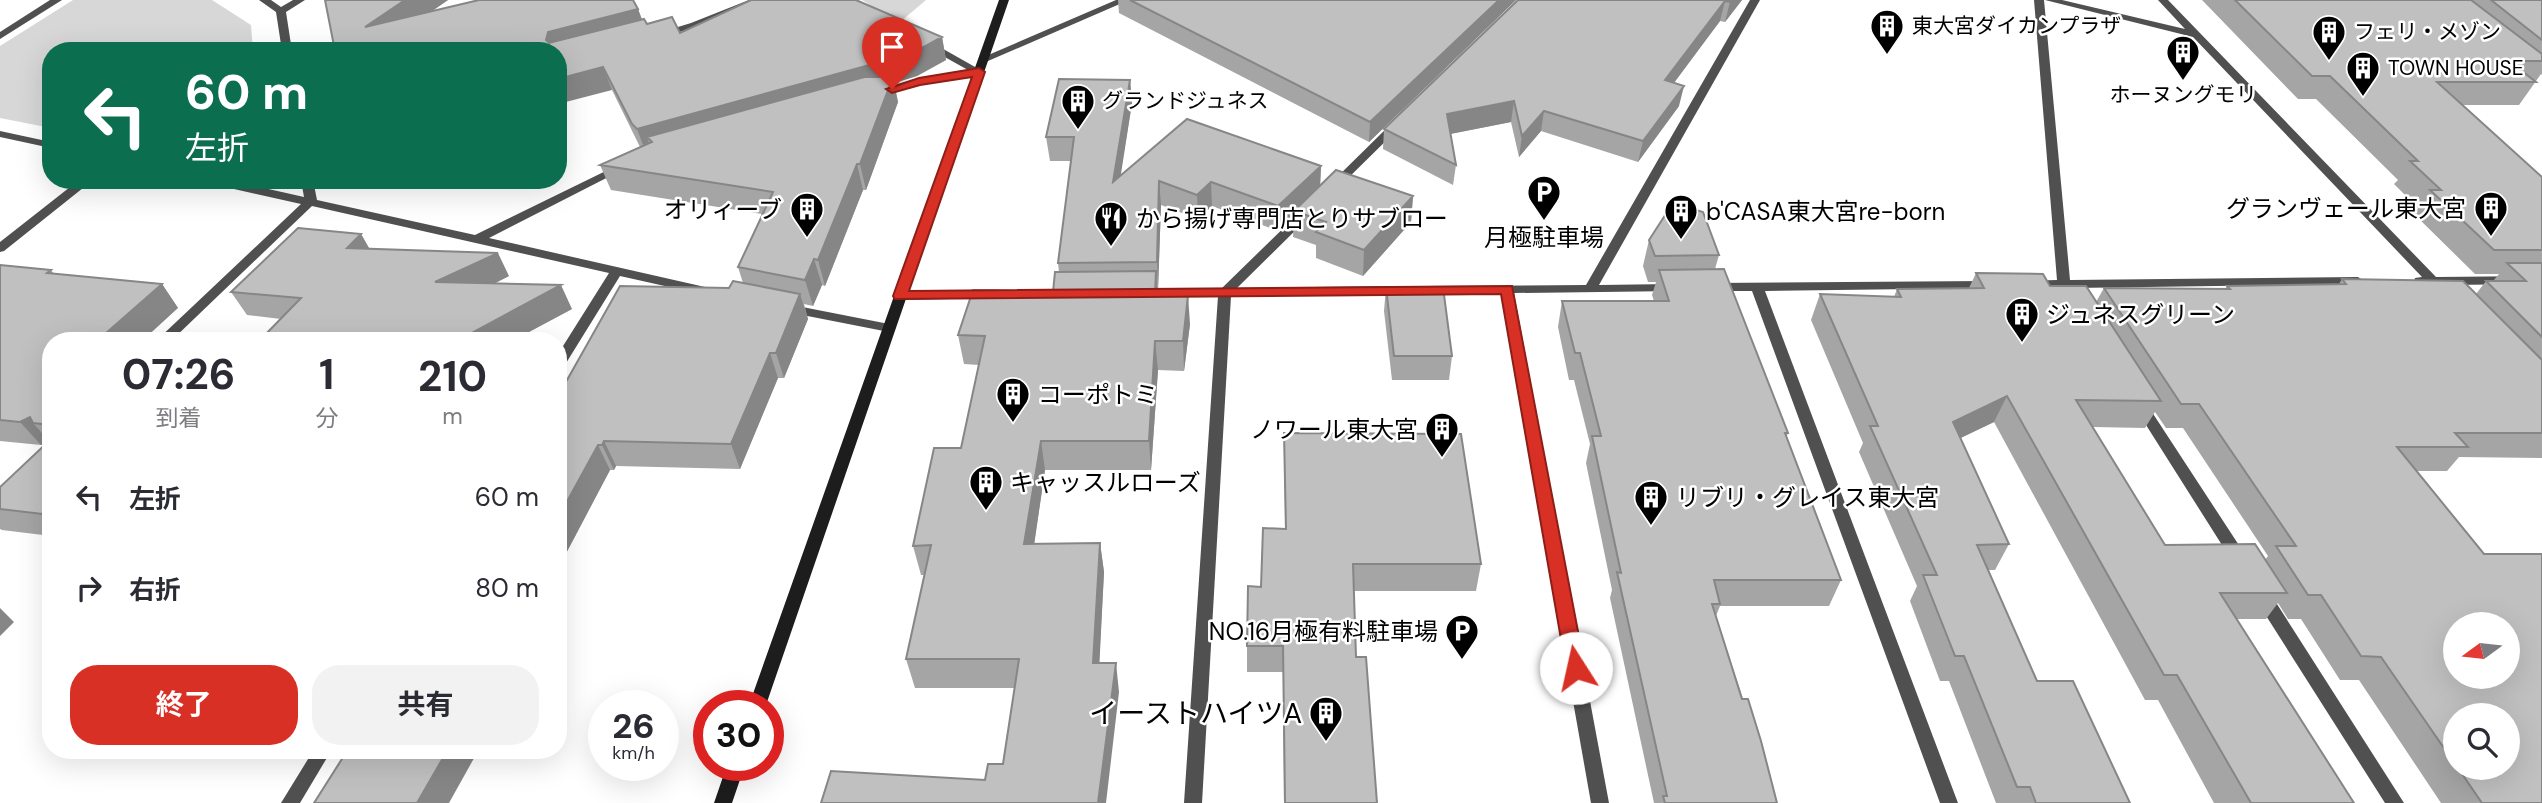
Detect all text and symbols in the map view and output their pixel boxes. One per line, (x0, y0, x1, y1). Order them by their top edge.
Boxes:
building icon: 東大宮ダイカンプラザ (1868, 7, 1906, 56)
place label: 東大宮ダイカンプラザ (1912, 12, 2121, 40)
building icon: フェリ・メゾン (2310, 13, 2348, 62)
pin (862, 17, 922, 89)
place label: フェリ・メゾン (2354, 18, 2501, 46)
icon: arrive (873, 28, 911, 66)
building icon: ホーヌングモリ (2164, 33, 2202, 82)
building icon: TOWN HOUSE (2344, 49, 2382, 98)
place label: TOWN HOUSE (2388, 54, 2524, 82)
text: 60 m (185, 60, 308, 124)
icon: left (70, 70, 161, 161)
place label: ホーヌングモリ (2110, 81, 2257, 109)
building icon: グランドジュネス (1059, 82, 1097, 131)
place label: グランドジュネス (1102, 87, 1269, 115)
text: 左折 (185, 127, 249, 169)
parking icon: 月極駐車場 (1525, 173, 1563, 222)
building icon: グランヴェール東大宮 (2472, 189, 2510, 238)
building icon: オリィーブ (788, 190, 826, 239)
building icon: b'CASA東大宮re-born (1662, 192, 1700, 241)
place label: グランヴェール東大宮 (2226, 193, 2466, 224)
place label: オリィーブ (663, 194, 782, 225)
place label: b'CASA東大宮re-born (1706, 196, 1945, 227)
restaurant icon: から揚げ専門店とりサブロー (1092, 199, 1130, 248)
place label: から揚げ専門店とりサブロー (1136, 203, 1448, 234)
place label: 月極駐車場 (1484, 222, 1604, 253)
building icon: ジュネスグリーン (2003, 295, 2041, 344)
place label: ジュネスグリーン (2046, 299, 2235, 330)
text: 07:26 (122, 347, 235, 402)
text: 1 (319, 347, 334, 402)
text: 210 (418, 349, 487, 404)
building icon: コーポトミ (994, 375, 1032, 424)
place label: コーポトミ (1038, 379, 1158, 410)
text: m (442, 401, 463, 431)
text: 到着 (156, 403, 202, 433)
text: 分 (315, 403, 338, 433)
building icon: ノワール東大宮 (1423, 410, 1461, 459)
place label: ノワール東大宮 (1250, 414, 1418, 445)
building icon: キャッスルローズ (967, 463, 1005, 512)
place label: キャッスルローズ (1010, 467, 1201, 498)
icon: left (70, 478, 108, 516)
building icon: リブリ・グレイス東大宮 (1632, 478, 1670, 527)
text: 60 m (475, 480, 539, 514)
text: 左折 (129, 482, 181, 516)
place label: リブリ・グレイス東大宮 (1676, 482, 1939, 513)
icon: right (70, 569, 108, 607)
text: 80 m (475, 571, 539, 605)
text: 右折 (129, 573, 181, 607)
parking icon: NO.16月極有料駐車場 (1443, 612, 1481, 661)
north arrow (2443, 612, 2520, 690)
map controls (2443, 612, 2520, 780)
place label: NO.16月極有料駐車場 (1209, 616, 1438, 647)
position arrow (1539, 631, 1613, 705)
button: 終了 (70, 665, 298, 745)
button: 共有 (312, 665, 539, 745)
speed limit sign: 30 (693, 690, 784, 781)
building icon: イーストハイツA (1307, 694, 1345, 743)
place label: イーストハイツA (1089, 695, 1302, 732)
text: 26 (612, 703, 655, 749)
button: search (2443, 703, 2520, 780)
text: km/h (612, 741, 655, 765)

